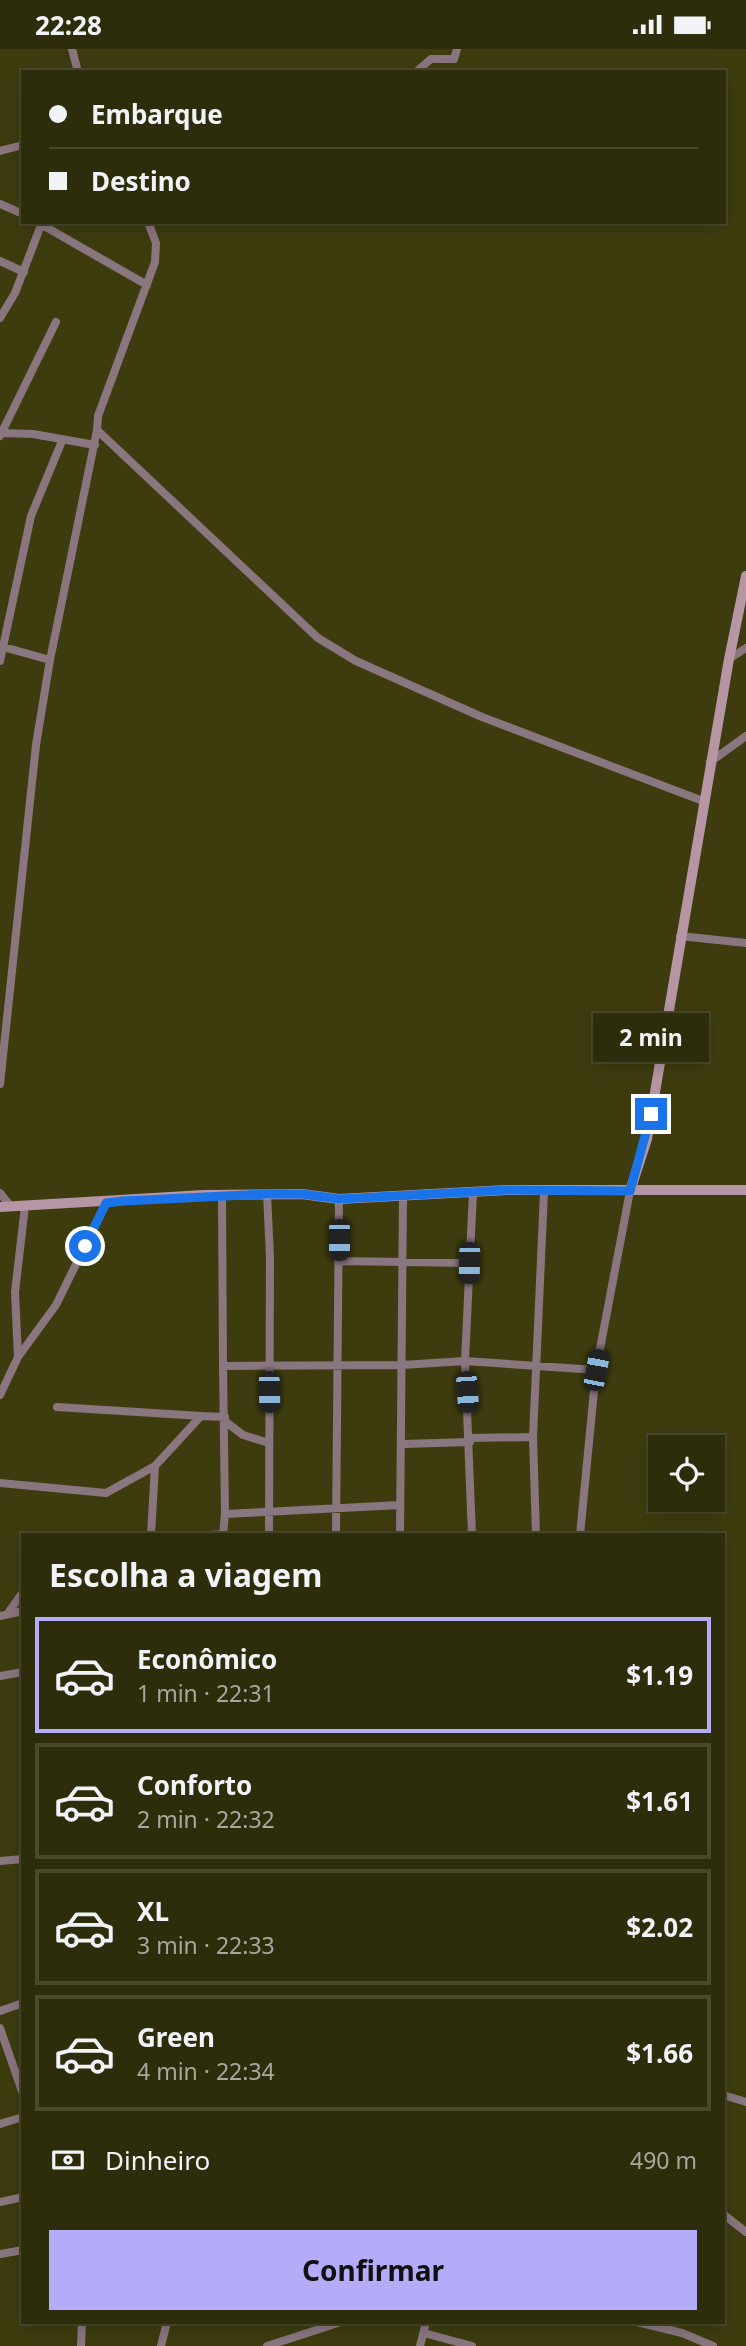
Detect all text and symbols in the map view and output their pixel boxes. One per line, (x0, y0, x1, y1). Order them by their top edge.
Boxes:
text: 22:28 (35, 7, 102, 43)
text: Embarque (91, 96, 223, 132)
text: Destino (91, 163, 191, 199)
callout: 2 min (593, 1013, 709, 1061)
text: 2 min (619, 1021, 683, 1053)
route end (635, 1098, 667, 1130)
car (329, 1219, 350, 1261)
route start (69, 1230, 101, 1262)
car (459, 1242, 480, 1284)
car (582, 1347, 611, 1393)
car (456, 1370, 479, 1414)
car (259, 1371, 280, 1413)
map controls (648, 1435, 725, 1512)
button: locate (648, 1435, 725, 1512)
text: Escolha a viagem (49, 1553, 322, 1596)
text: Econômico (137, 1641, 277, 1677)
icon: car (53, 1644, 116, 1707)
text: $1.19 (626, 1657, 693, 1693)
text: 1 min · 22:31 (137, 1677, 275, 1709)
text: Conforto (137, 1767, 252, 1803)
icon: car (53, 1770, 116, 1833)
text: $1.61 (626, 1783, 693, 1819)
text: 2 min · 22:32 (137, 1803, 275, 1835)
text: XL (137, 1893, 169, 1929)
icon: car (53, 1896, 116, 1959)
text: $2.02 (626, 1909, 693, 1945)
text: 3 min · 22:33 (137, 1929, 275, 1961)
text: Green (137, 2019, 215, 2055)
icon: car (53, 2022, 116, 2085)
text: $1.66 (626, 2035, 693, 2071)
text: 4 min · 22:34 (137, 2055, 275, 2087)
icon: cash (49, 2141, 87, 2179)
text: Dinheiro (105, 2142, 210, 2178)
text: 490 m (630, 2144, 697, 2176)
button: Confirmar (49, 2230, 697, 2310)

